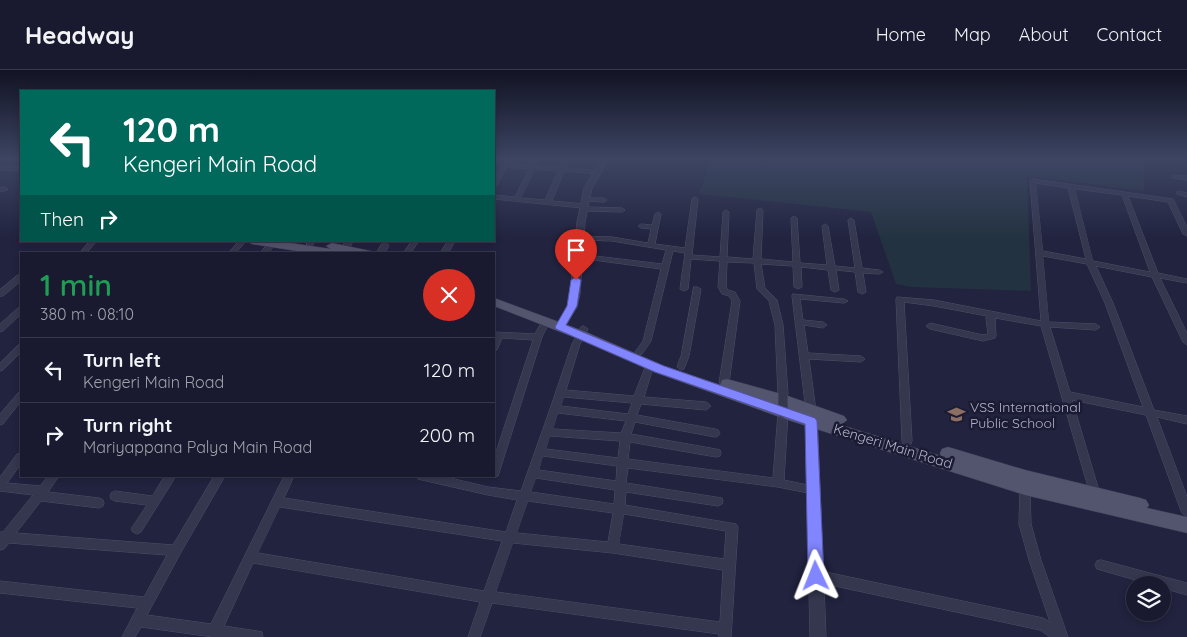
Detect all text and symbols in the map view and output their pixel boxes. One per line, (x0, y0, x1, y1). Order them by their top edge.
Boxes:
text: Headway (25, 20, 134, 50)
text: Home (876, 23, 926, 46)
text: Map (954, 23, 991, 46)
text: About (1019, 23, 1069, 46)
text: Contact (1097, 23, 1162, 46)
text: 120 m (123, 107, 220, 151)
icon: left (40, 110, 105, 175)
text: Kengeri Main Road (123, 150, 317, 178)
icon: right (94, 205, 122, 233)
text: Then (40, 207, 84, 231)
pin (555, 229, 597, 280)
icon: arrive (562, 236, 590, 264)
text: 1 min (40, 266, 112, 304)
button: close (423, 269, 475, 321)
text: 380 m · 08:10 (40, 304, 134, 324)
text: Turn left (83, 348, 161, 372)
icon: left (40, 356, 68, 384)
text: 120 m (424, 358, 475, 382)
text: Kengeri Main Road (83, 372, 224, 392)
place label: VSS International Public School (970, 398, 1081, 432)
school or university icon: VSS International Public School (946, 405, 966, 425)
text: Turn right (83, 413, 172, 437)
street label: Kengeri Main Road (831, 419, 955, 473)
icon: right (40, 421, 68, 449)
text: 200 m (419, 423, 475, 447)
text: Mariyappana Palya Main Road (83, 437, 312, 457)
position arrow (789, 549, 841, 601)
map controls (1126, 576, 1171, 621)
button: layers (1126, 576, 1171, 621)

